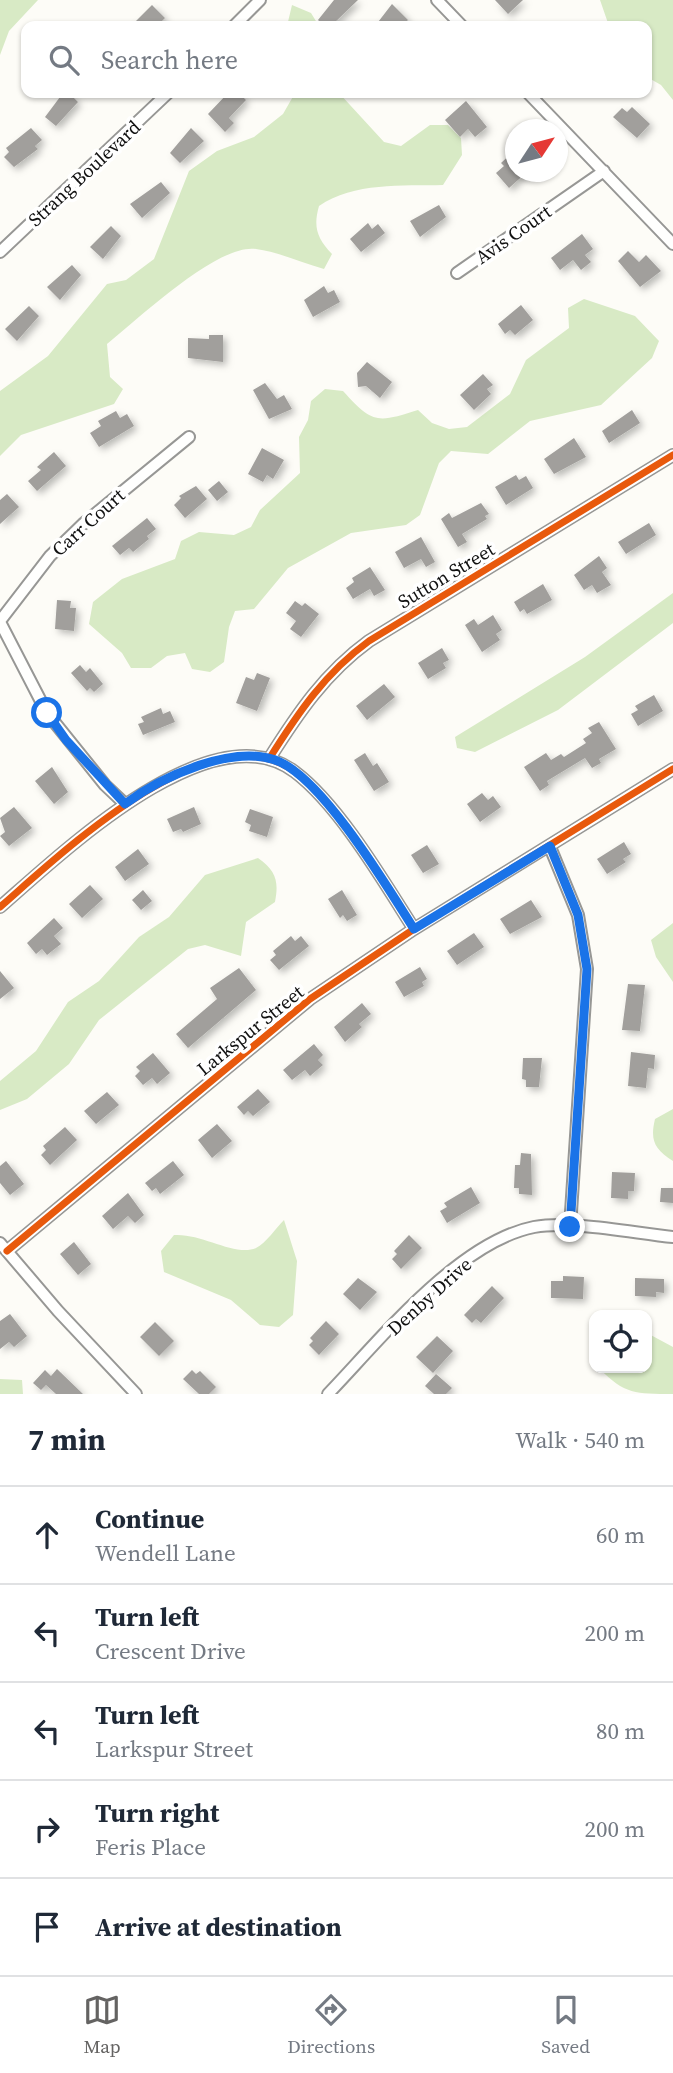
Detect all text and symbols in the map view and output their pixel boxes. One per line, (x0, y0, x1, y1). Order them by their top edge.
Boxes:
search box (21, 21, 652, 98)
icon: search (45, 41, 83, 79)
text: Search here (101, 42, 238, 78)
street label: Strang Boulevard (22, 114, 146, 232)
north arrow (505, 119, 568, 182)
street label: Avis Court (470, 198, 557, 270)
street label: Carr Court (46, 482, 131, 562)
street label: Sutton Street (393, 535, 500, 614)
route start (31, 697, 62, 728)
street label: Larkspur Street (191, 978, 310, 1081)
route end (554, 1211, 585, 1242)
street label: Denby Drive (381, 1251, 477, 1341)
map controls (589, 1310, 652, 1373)
button: locate (589, 1310, 652, 1373)
text: 7 min (28, 1419, 106, 1460)
text: Walk · 540 m (515, 1424, 645, 1456)
text: Continue (95, 1501, 204, 1537)
icon: ahead (28, 1516, 66, 1554)
text: 60 m (596, 1519, 645, 1551)
text: Wendell Lane (95, 1537, 236, 1569)
text: Turn left (95, 1599, 199, 1635)
icon: left (28, 1614, 66, 1652)
text: 200 m (584, 1617, 645, 1649)
text: Crescent Drive (95, 1635, 246, 1667)
text: Turn left (95, 1697, 199, 1733)
icon: left (28, 1712, 66, 1750)
text: 80 m (596, 1715, 645, 1747)
text: Larkspur Street (95, 1733, 253, 1765)
text: Turn right (95, 1795, 219, 1831)
icon: right (28, 1810, 66, 1848)
text: 200 m (584, 1813, 645, 1845)
text: Feris Place (95, 1831, 206, 1863)
icon: arrive (28, 1908, 66, 1946)
text: Arrive at destination (95, 1909, 342, 1945)
tab: Map (83, 1991, 121, 2059)
tab: Directions (287, 1991, 375, 2059)
tab: Saved (541, 1991, 590, 2059)

